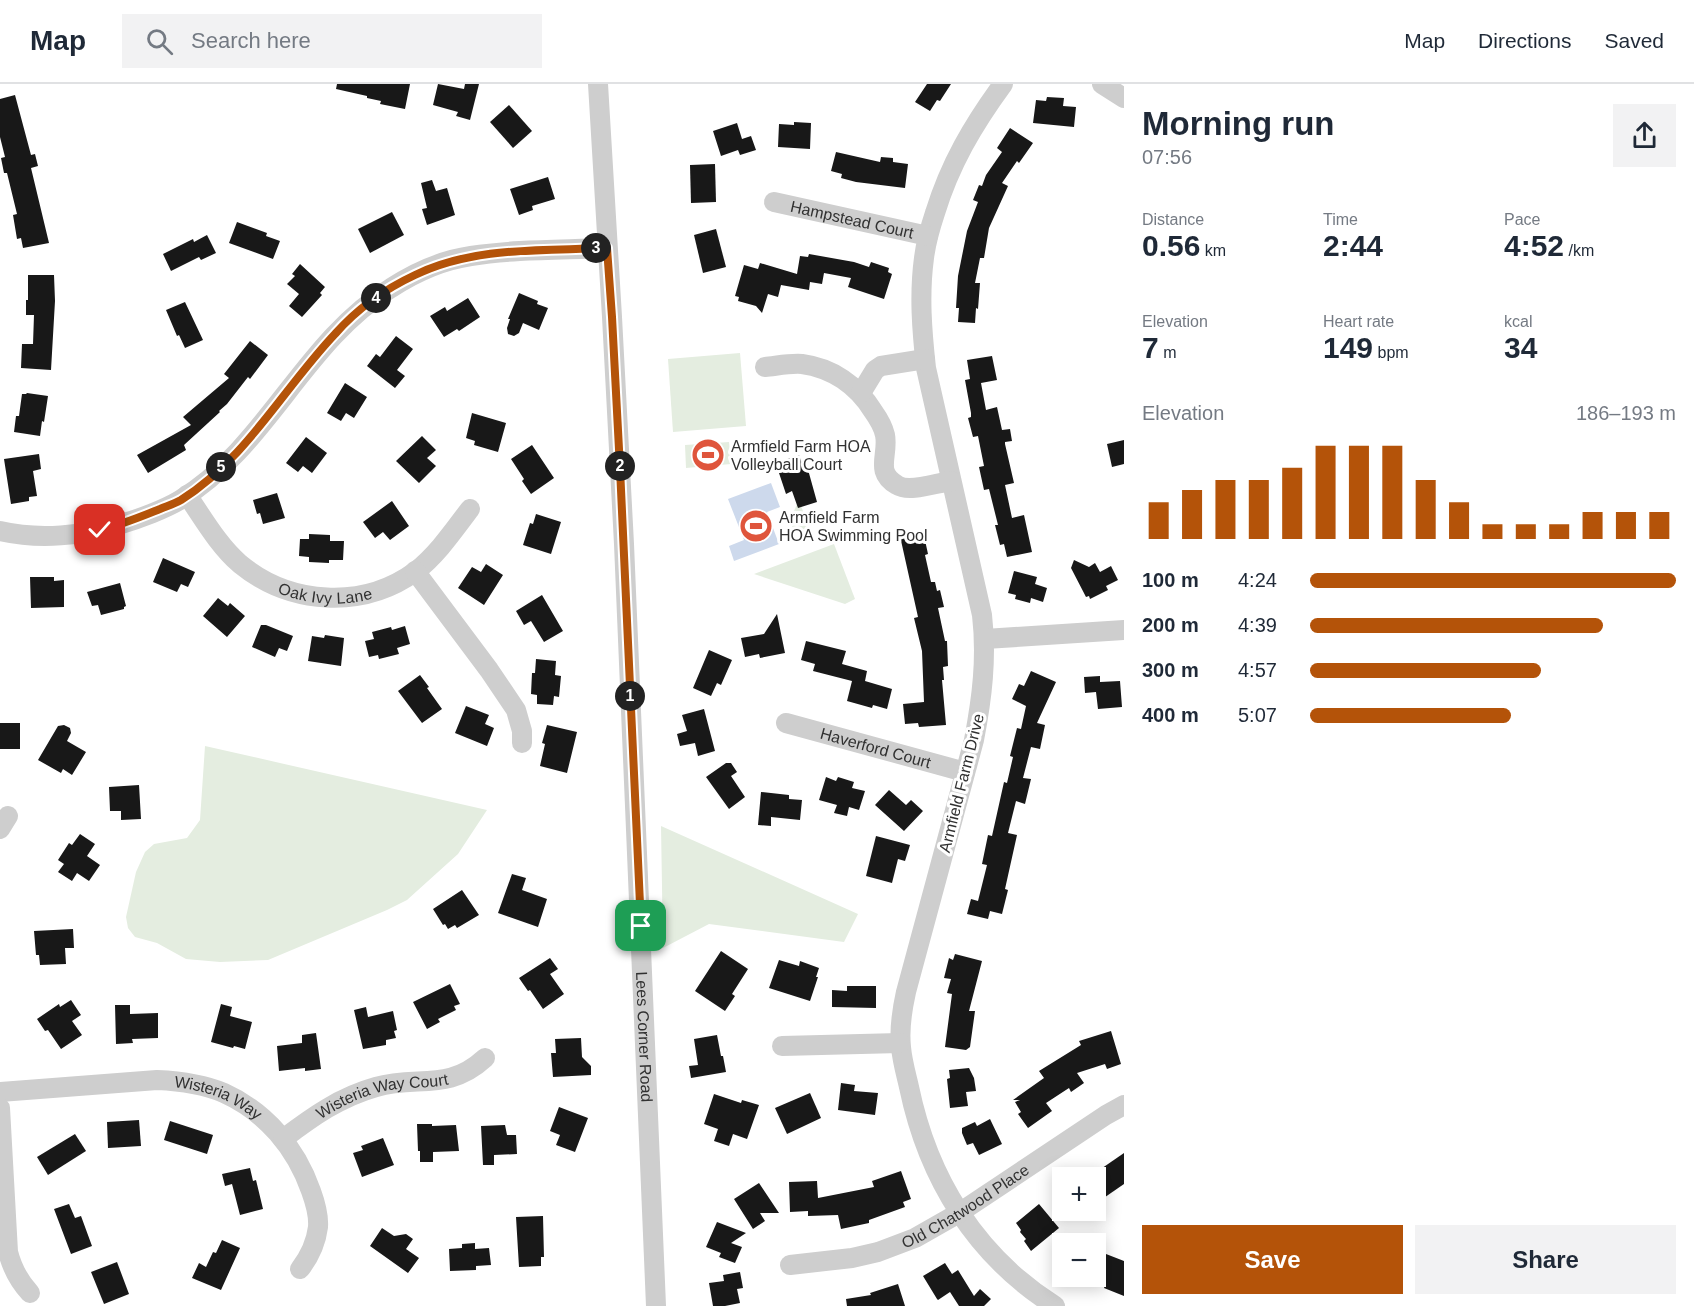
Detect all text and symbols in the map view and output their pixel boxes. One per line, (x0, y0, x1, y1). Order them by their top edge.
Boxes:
search box (122, 14, 542, 68)
text: Map (30, 25, 86, 56)
icon: search (143, 25, 176, 58)
text: Search here (191, 28, 311, 53)
text: Map (1404, 29, 1445, 52)
text: Directions (1478, 29, 1571, 52)
text: Saved (1604, 29, 1664, 52)
button: share (1613, 104, 1676, 167)
text: Morning run (1142, 105, 1334, 142)
text: 07:56 (1142, 146, 1192, 168)
street label: Hampstead Court (789, 198, 916, 242)
text: Distance (1142, 211, 1204, 228)
text: Time (1323, 211, 1358, 228)
text: Pace (1504, 211, 1540, 228)
text: 0.56 (1142, 229, 1200, 262)
text: 2:44 (1323, 229, 1383, 262)
text: 4:52 (1504, 229, 1564, 262)
pin: 3 (581, 233, 611, 263)
text: 3 (592, 239, 600, 256)
text: km (1200, 242, 1226, 259)
text: /km (1564, 242, 1594, 259)
pin: 4 (361, 283, 391, 313)
text: 4 (372, 289, 380, 306)
text: Elevation (1142, 313, 1208, 330)
text: Heart rate (1323, 313, 1394, 330)
text: kcal (1504, 313, 1532, 330)
text: 7 (1142, 331, 1159, 364)
text: 149 (1323, 331, 1373, 364)
text: 34 (1504, 331, 1537, 364)
text: m (1159, 344, 1176, 361)
text: bpm (1373, 344, 1409, 361)
text: Elevation (1142, 402, 1224, 424)
text: 186–193 m (1576, 402, 1676, 424)
sports icon: Armfield Farm HOA Volleyball Court (690, 437, 726, 473)
place label: Armfield Farm HOA Volleyball Court (731, 438, 871, 473)
pin: 2 (605, 451, 635, 481)
pin: 5 (206, 452, 236, 482)
text: 2 (616, 457, 624, 474)
text: 5 (217, 458, 225, 475)
pin (74, 504, 125, 555)
sports icon: Armfield Farm HOA Swimming Pool (738, 508, 774, 544)
place label: Armfield Farm HOA Swimming Pool (779, 509, 928, 544)
icon: check (83, 513, 116, 546)
text: 100 m (1142, 569, 1199, 591)
text: 4:24 (1238, 569, 1277, 591)
street label: Oak Ivy Lane (276, 580, 374, 607)
text: 200 m (1142, 614, 1199, 636)
text: 4:39 (1238, 614, 1277, 636)
text: 300 m (1142, 659, 1199, 681)
text: 4:57 (1238, 659, 1277, 681)
pin: 1 (615, 681, 645, 711)
text: 1 (626, 687, 634, 704)
text: 400 m (1142, 704, 1199, 726)
text: 5:07 (1238, 704, 1277, 726)
street label: Armfield Farm Drive (936, 712, 987, 854)
street label: Haverford Court (818, 725, 933, 771)
pin (615, 900, 666, 951)
icon: arrive (624, 909, 657, 942)
street label: Lees Corner Road (633, 971, 655, 1103)
street label: Wisteria Way Court (313, 1071, 450, 1122)
street label: Wisteria Way (173, 1073, 265, 1123)
street label: Old Chatwood Place (899, 1161, 1032, 1251)
map controls (1052, 1167, 1106, 1287)
button: + (1052, 1167, 1106, 1221)
button: Save (1142, 1225, 1403, 1294)
button: Share (1415, 1225, 1676, 1294)
button: − (1052, 1233, 1106, 1287)

